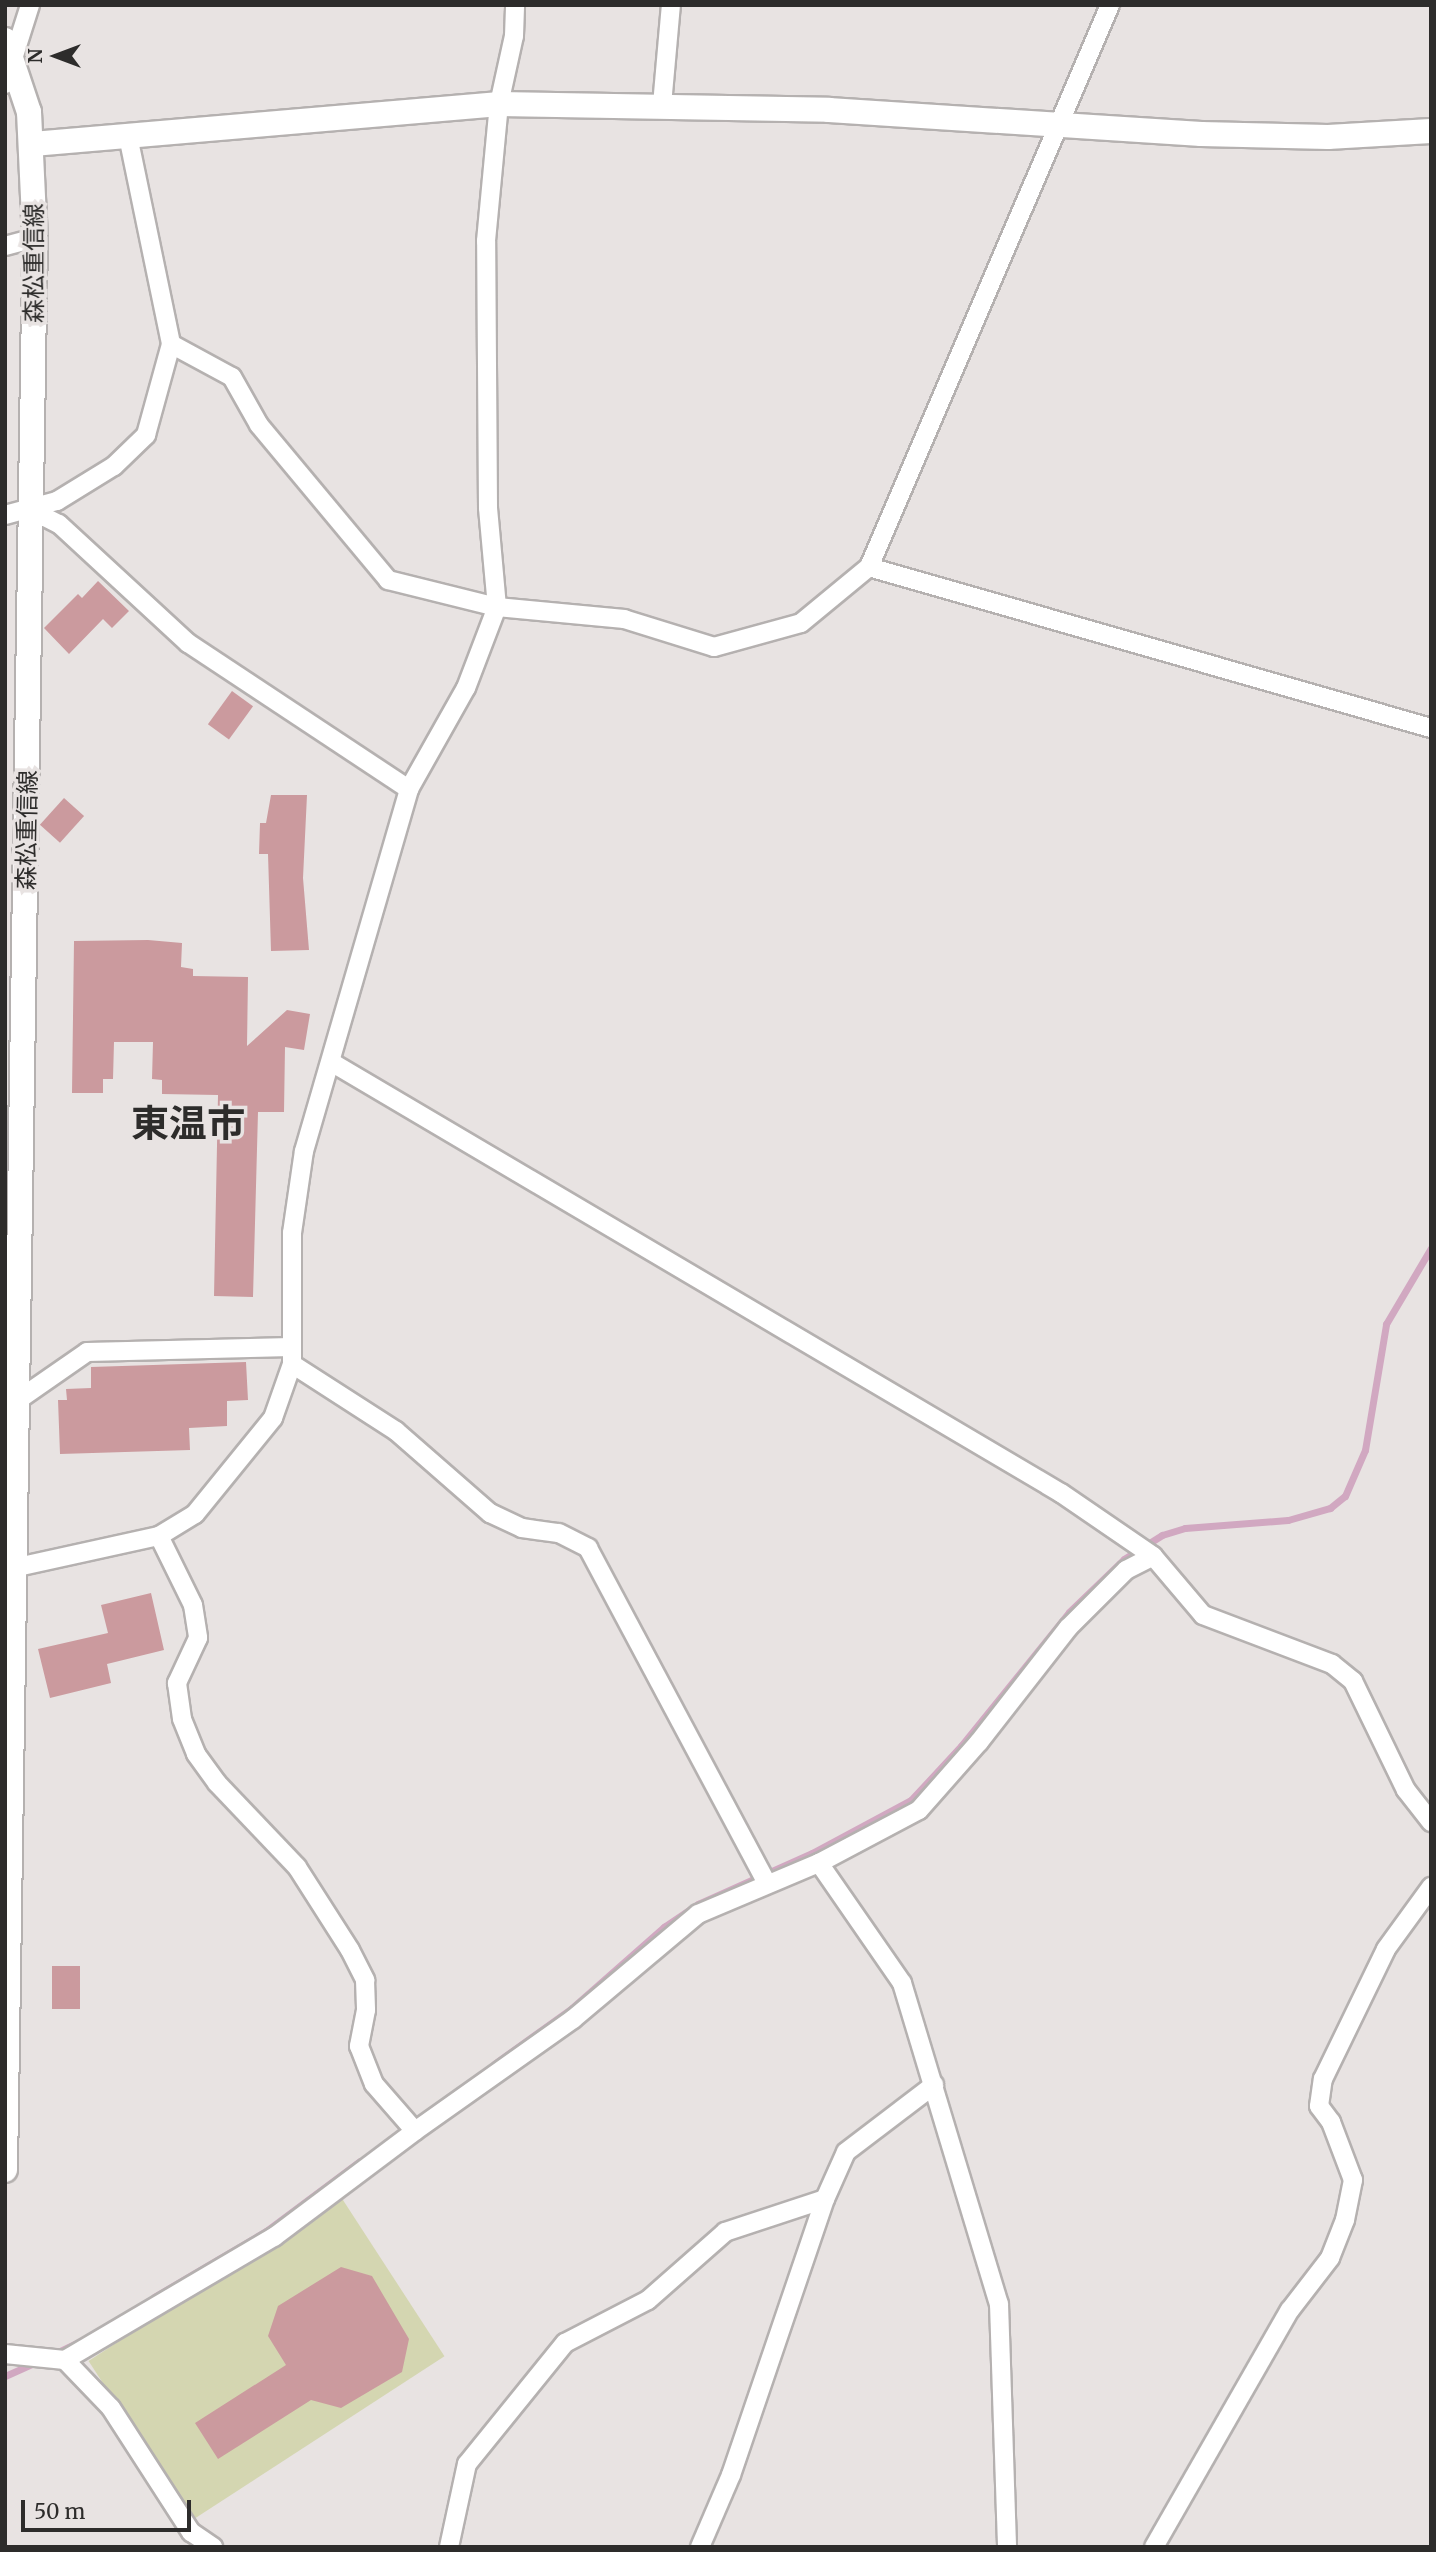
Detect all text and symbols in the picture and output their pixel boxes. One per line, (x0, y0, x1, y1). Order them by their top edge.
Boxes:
north arrow (21, 21, 91, 91)
text: N (23, 49, 47, 64)
street label: 森松重信線 (20, 203, 48, 323)
street label: 森松重信線 (12, 770, 42, 890)
district label: 東温市 (131, 1101, 245, 1147)
scale bar (24, 2486, 194, 2530)
text: 50 m (34, 2498, 85, 2525)

